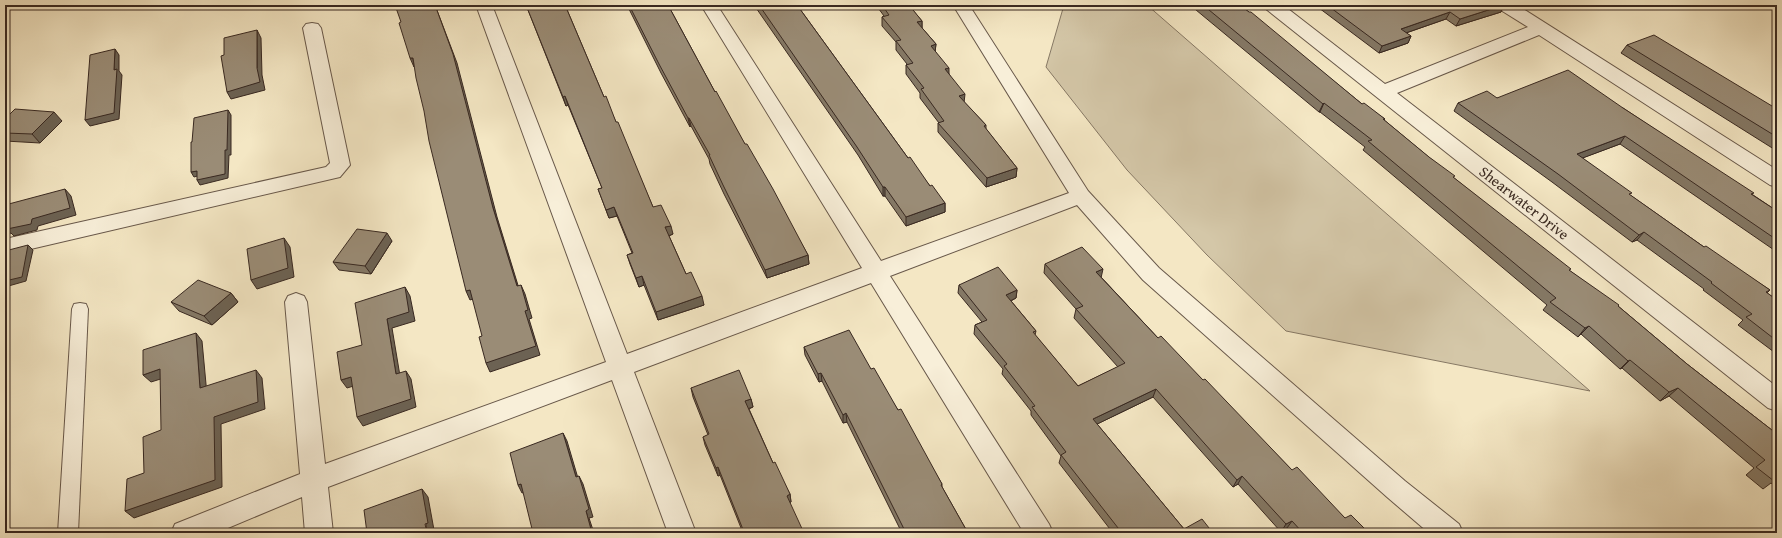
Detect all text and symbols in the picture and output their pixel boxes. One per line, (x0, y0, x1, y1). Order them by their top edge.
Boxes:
street label: Shearwater Drive (1475, 161, 1574, 244)

